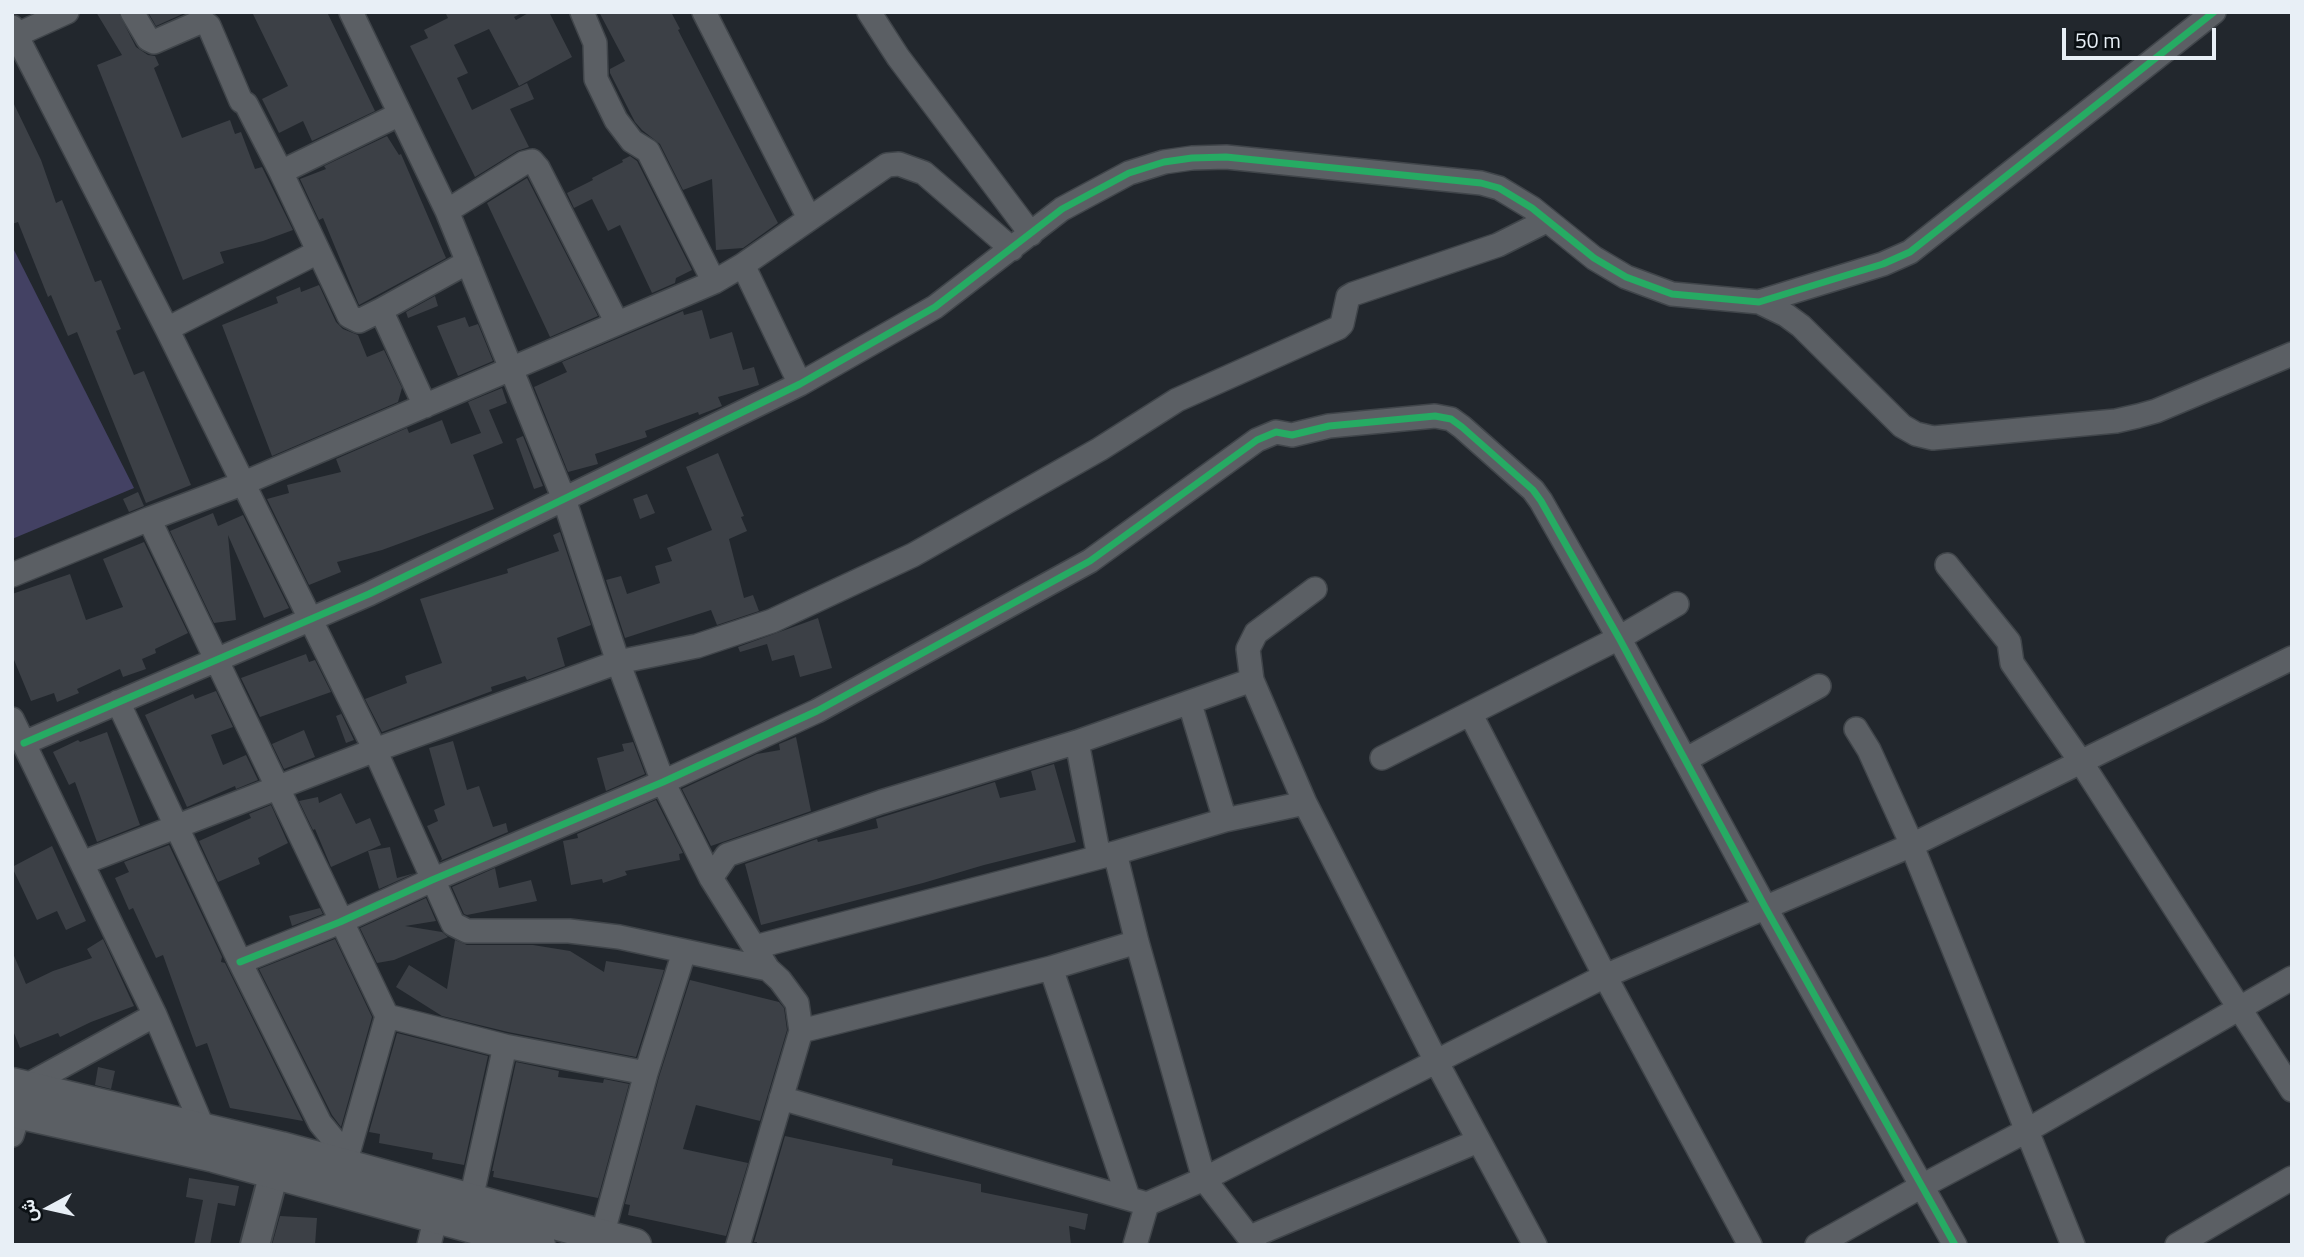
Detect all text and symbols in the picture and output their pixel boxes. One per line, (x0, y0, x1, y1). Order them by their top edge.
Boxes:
scale bar (2066, 14, 2220, 58)
text: 50 m (2075, 24, 2121, 56)
north arrow (14, 1173, 84, 1243)
text: ش (12, 1198, 44, 1224)

